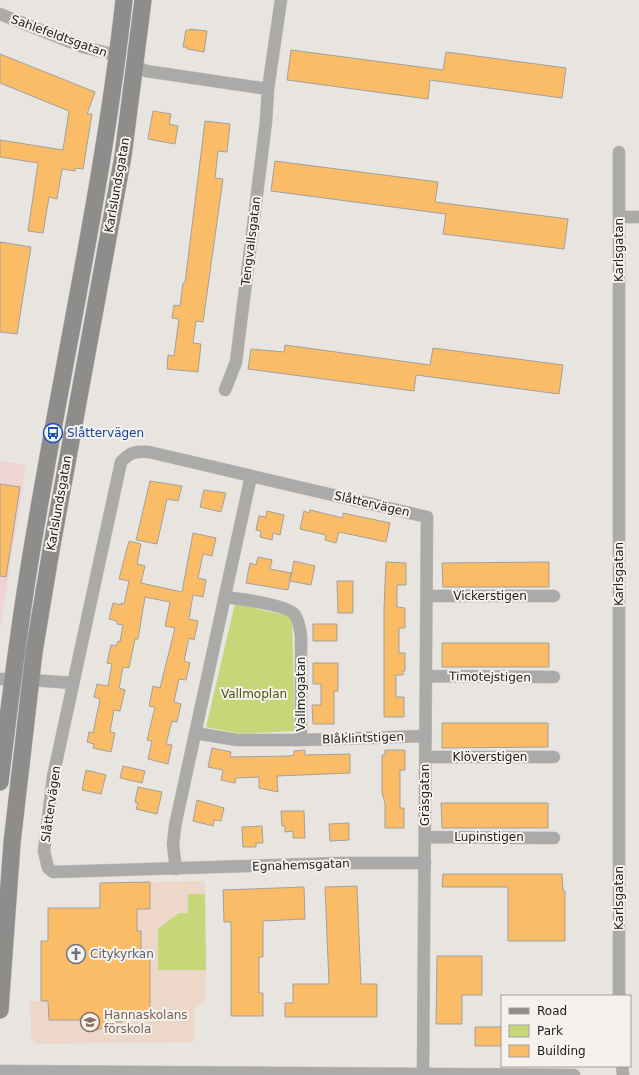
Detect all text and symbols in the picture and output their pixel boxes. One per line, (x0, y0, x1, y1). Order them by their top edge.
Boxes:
street label: Sahlefeldtsgatan (9, 12, 109, 60)
street label: Karlslundsgatan (102, 136, 132, 234)
street label: Tengvallsgatan (238, 196, 263, 287)
street label: Karlsgatan (612, 218, 626, 282)
bus stop icon: Slåttervägen (42, 422, 64, 444)
place label: Slåttervägen (67, 426, 144, 440)
street label: Karlslundsgatan (44, 454, 74, 552)
street label: Slåttervägen (333, 489, 411, 519)
street label: Karlsgatan (612, 542, 626, 606)
street label: Vickerstigen (453, 589, 527, 603)
street label: Vallmogatan (294, 657, 308, 731)
street label: Timotejstigen (448, 669, 531, 685)
park label: Vallmoplan (221, 687, 287, 701)
street label: Blåklintstigen (322, 730, 404, 746)
street label: Klöverstigen (453, 750, 527, 764)
street label: Gräsgatan (418, 764, 432, 826)
street label: Slåttervägen (39, 765, 63, 843)
street label: Lupinstigen (454, 830, 524, 844)
street label: Egnahemsgatan (252, 856, 350, 874)
street label: Karlsgatan (612, 866, 626, 930)
church icon: Citykyrkan (65, 943, 87, 965)
place label: Citykyrkan (90, 947, 154, 961)
legend (501, 995, 631, 1067)
text: Road (537, 1004, 567, 1018)
place label: Hannaskolans förskola (104, 1008, 188, 1036)
school or university icon: Hannaskolans förskola (79, 1011, 101, 1033)
text: Park (537, 1024, 563, 1038)
text: Building (537, 1044, 586, 1058)

